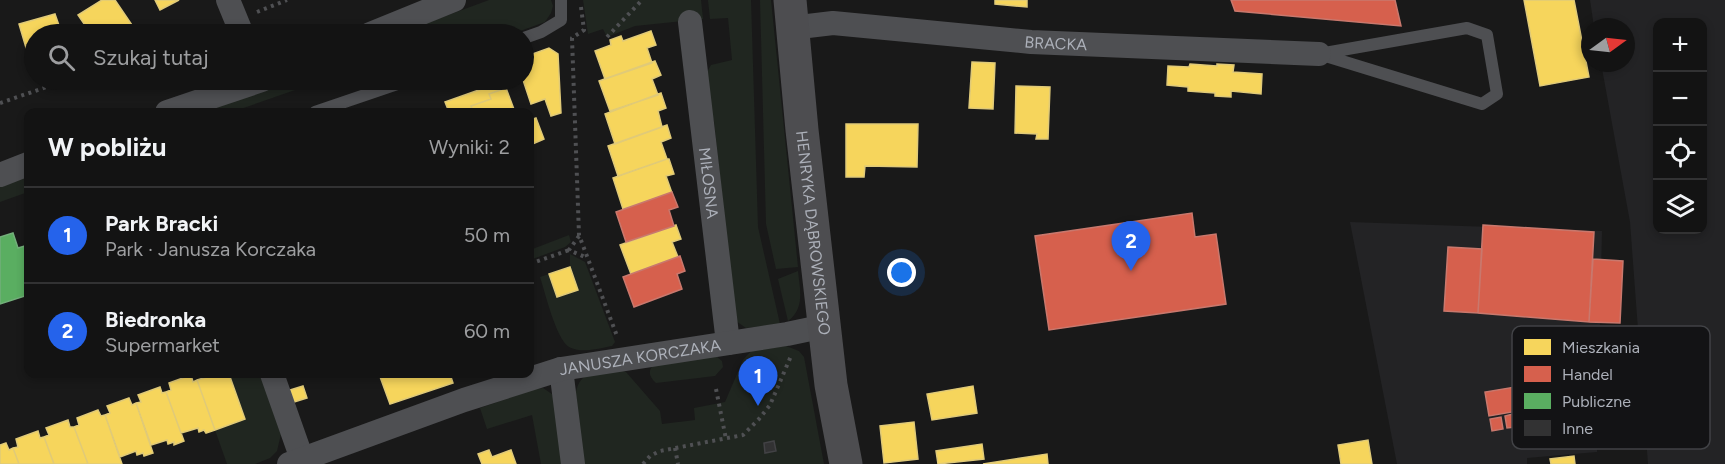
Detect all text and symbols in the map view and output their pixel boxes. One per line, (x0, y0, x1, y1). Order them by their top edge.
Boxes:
north arrow (1581, 18, 1635, 72)
map controls (1653, 18, 1707, 234)
button: + (1653, 18, 1707, 72)
search box (24, 24, 534, 90)
street label: BRACKA (1024, 32, 1088, 54)
icon: search (45, 41, 78, 74)
text: Szukaj tutaj (93, 44, 209, 71)
button: − (1653, 72, 1707, 126)
button: locate (1653, 126, 1707, 180)
street label: HENRYKA DĄBROWSKIEGO (793, 130, 835, 336)
text: W pobliżu (48, 131, 166, 163)
text: Wyniki: 2 (429, 135, 510, 159)
street label: MIŁOSNA (695, 146, 723, 220)
button: layers (1653, 180, 1707, 234)
text: Park Bracki (105, 210, 218, 237)
pin: 2 (1112, 222, 1150, 271)
text: 1 (63, 223, 72, 247)
text: 50 m (464, 223, 510, 247)
text: Park · Janusza Korczaka (105, 237, 316, 261)
your location (887, 258, 916, 287)
text: Biedronka (105, 306, 206, 333)
text: 2 (62, 319, 73, 343)
text: 60 m (464, 319, 510, 343)
legend (1512, 326, 1710, 449)
text: Supermarket (105, 333, 220, 357)
street label: JANUSZA KORCZAKA (558, 335, 722, 379)
text: Mieszkania (1562, 338, 1640, 357)
pin: 1 (738, 356, 777, 406)
text: Handel (1562, 365, 1613, 384)
text: Publiczne (1562, 392, 1631, 411)
text: Inne (1562, 419, 1593, 438)

